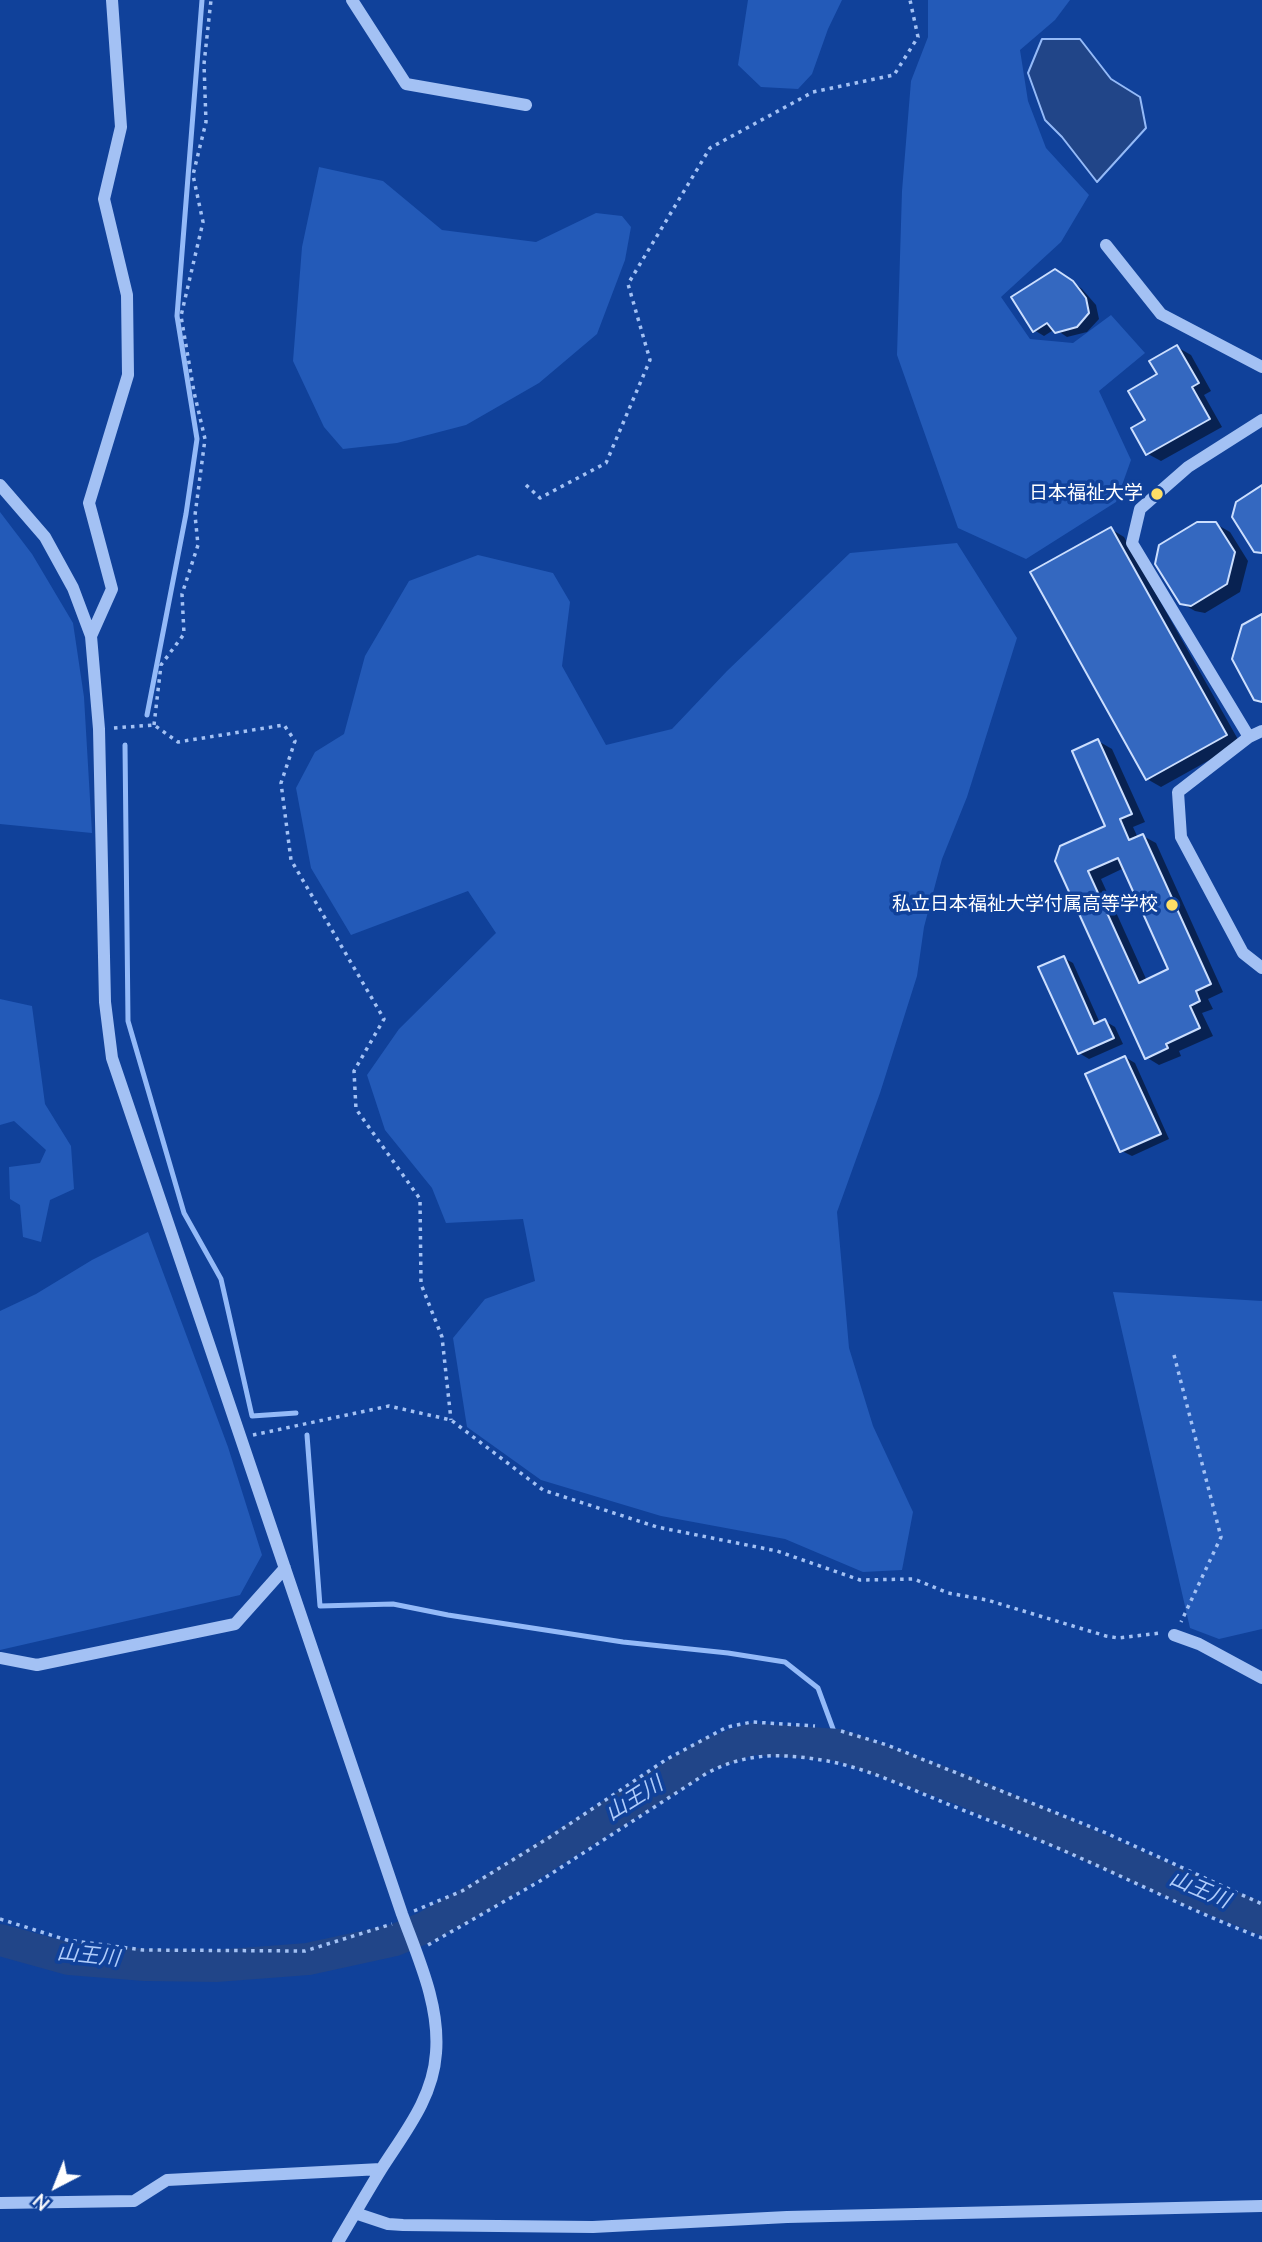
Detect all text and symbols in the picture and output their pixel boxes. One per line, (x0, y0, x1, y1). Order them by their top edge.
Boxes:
place label: 日本福祉大学 (1029, 483, 1143, 505)
marker: 日本福祉大学 (1149, 486, 1165, 502)
place label: 私立日本福祉大学付属高等学校 (892, 894, 1158, 916)
marker: 私立日本福祉大学付属高等学校 (1164, 897, 1180, 913)
water label: 山王川 (602, 1773, 668, 1827)
water label: 山王川 (1165, 1867, 1233, 1915)
water label: 山王川 (55, 1941, 121, 1973)
north arrow (21, 2151, 91, 2221)
text: N (28, 2187, 56, 2216)

